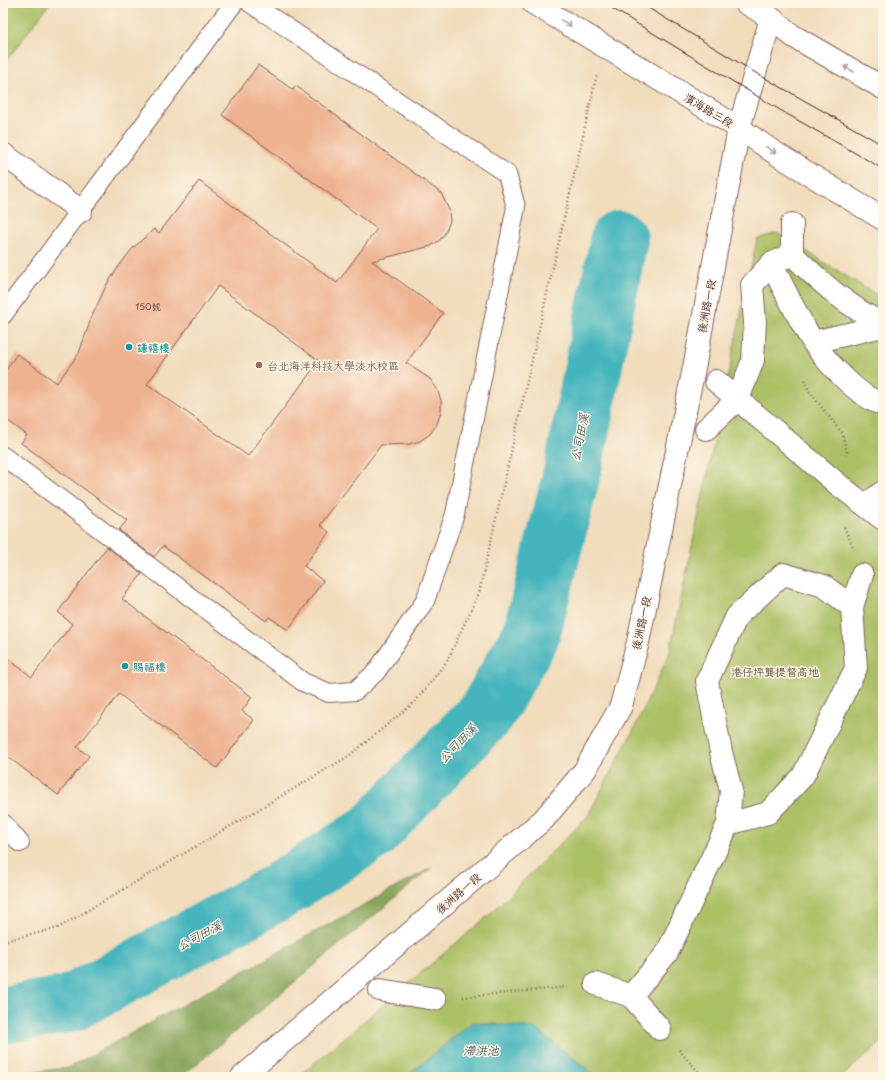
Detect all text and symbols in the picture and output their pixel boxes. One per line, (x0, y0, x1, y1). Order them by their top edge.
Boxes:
one-way arrow (560, 20, 572, 28)
one-way arrow (843, 64, 855, 72)
street label: 濱海路三段 (681, 89, 737, 131)
one-way arrow (765, 146, 776, 154)
street label: 後洲路一段 (692, 277, 720, 335)
house number: 150號 (135, 299, 161, 313)
place label: 謙禧樓 (137, 339, 170, 356)
marker: 謙禧樓 (124, 342, 134, 352)
place label: 台北海洋科技大學淡水校區 (267, 357, 399, 374)
marker: 台北海洋科技大學淡水校區 (254, 360, 264, 370)
water label: 公司田溪 (566, 411, 593, 462)
street label: 後洲路一段 (627, 594, 655, 652)
place label: 賜福樓 (133, 658, 166, 675)
marker: 賜福樓 (120, 661, 130, 671)
park label: 港仔坪龔提督高地 (731, 663, 819, 680)
water label: 公司田溪 (434, 719, 481, 767)
street label: 後洲路一段 (432, 869, 484, 917)
water label: 公司田溪 (174, 915, 225, 954)
water label: 滯洪池 (463, 1041, 500, 1059)

